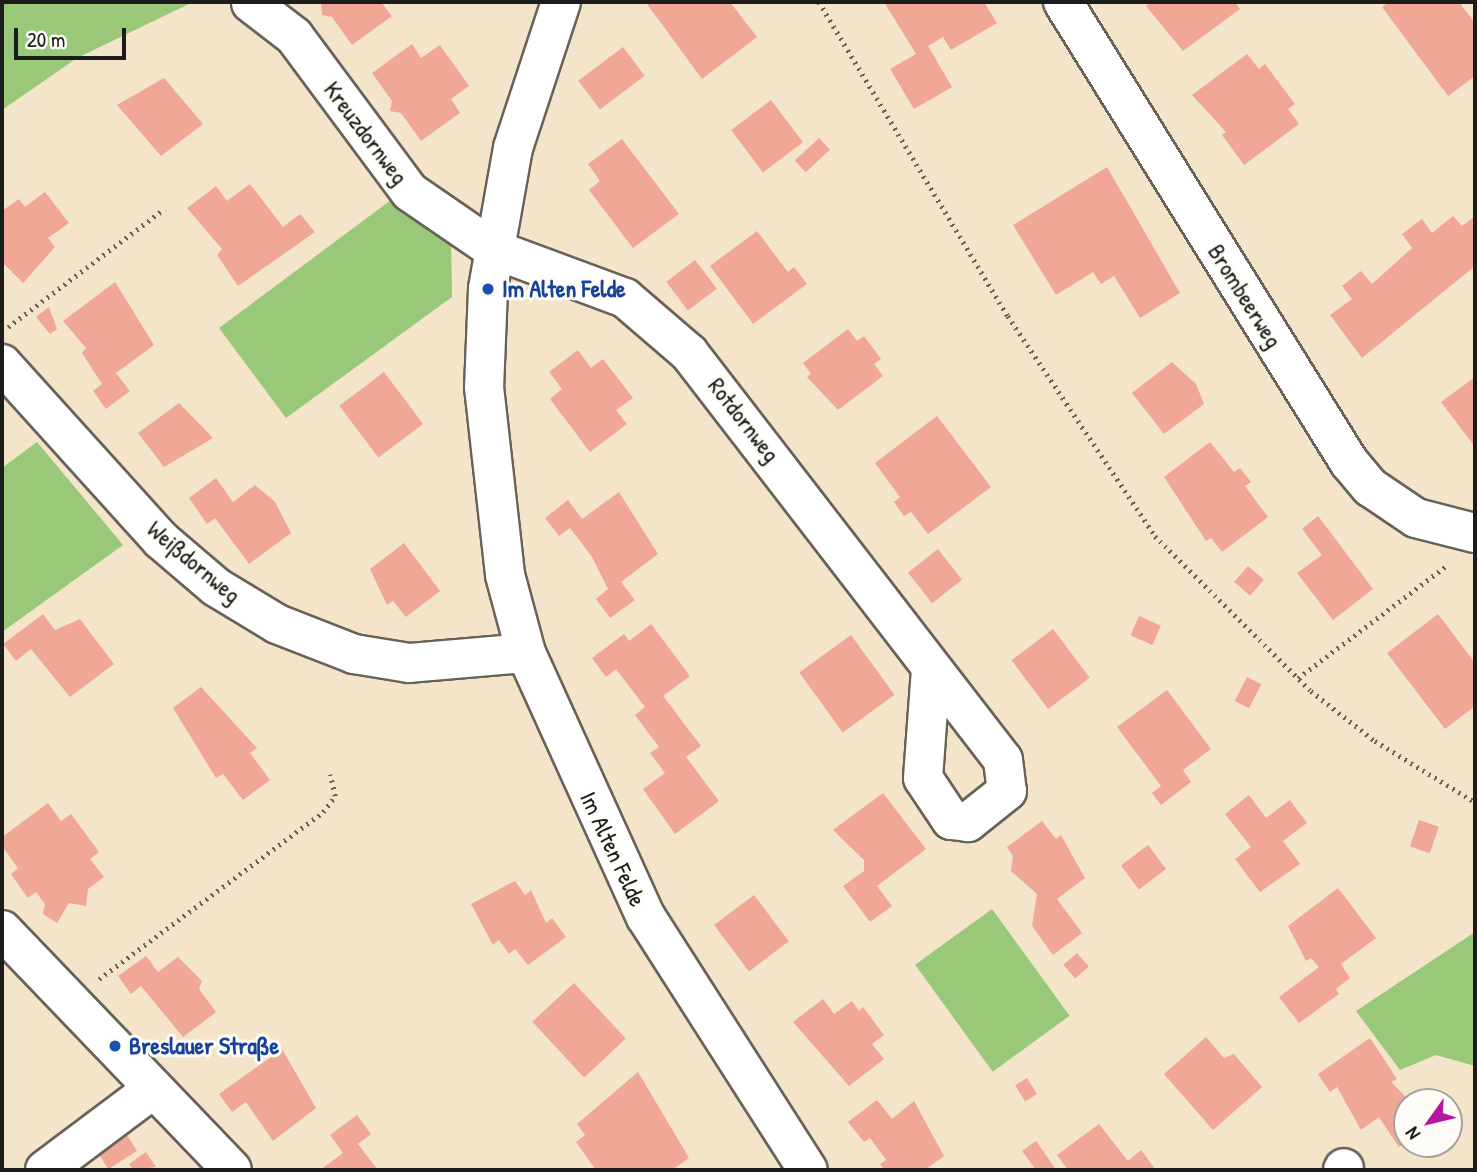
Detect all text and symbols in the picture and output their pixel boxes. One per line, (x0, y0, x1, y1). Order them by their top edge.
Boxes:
scale bar (18, 14, 130, 58)
text: 20 m (27, 25, 65, 54)
street label: Kreuzdornweg (318, 76, 414, 190)
street label: Brombeerweg (1202, 239, 1288, 353)
place label: Im Alten Felde (502, 275, 626, 303)
marker: Im Alten Felde (480, 281, 496, 297)
street label: Rotdornweg (702, 372, 786, 468)
street label: Weißdornweg (142, 515, 246, 609)
street label: Im Alten Felde (574, 787, 652, 911)
place label: Breslauer Straße (129, 1032, 279, 1060)
marker: Breslauer Straße (107, 1038, 123, 1054)
north arrow (1393, 1088, 1463, 1158)
text: N (1399, 1122, 1426, 1145)

